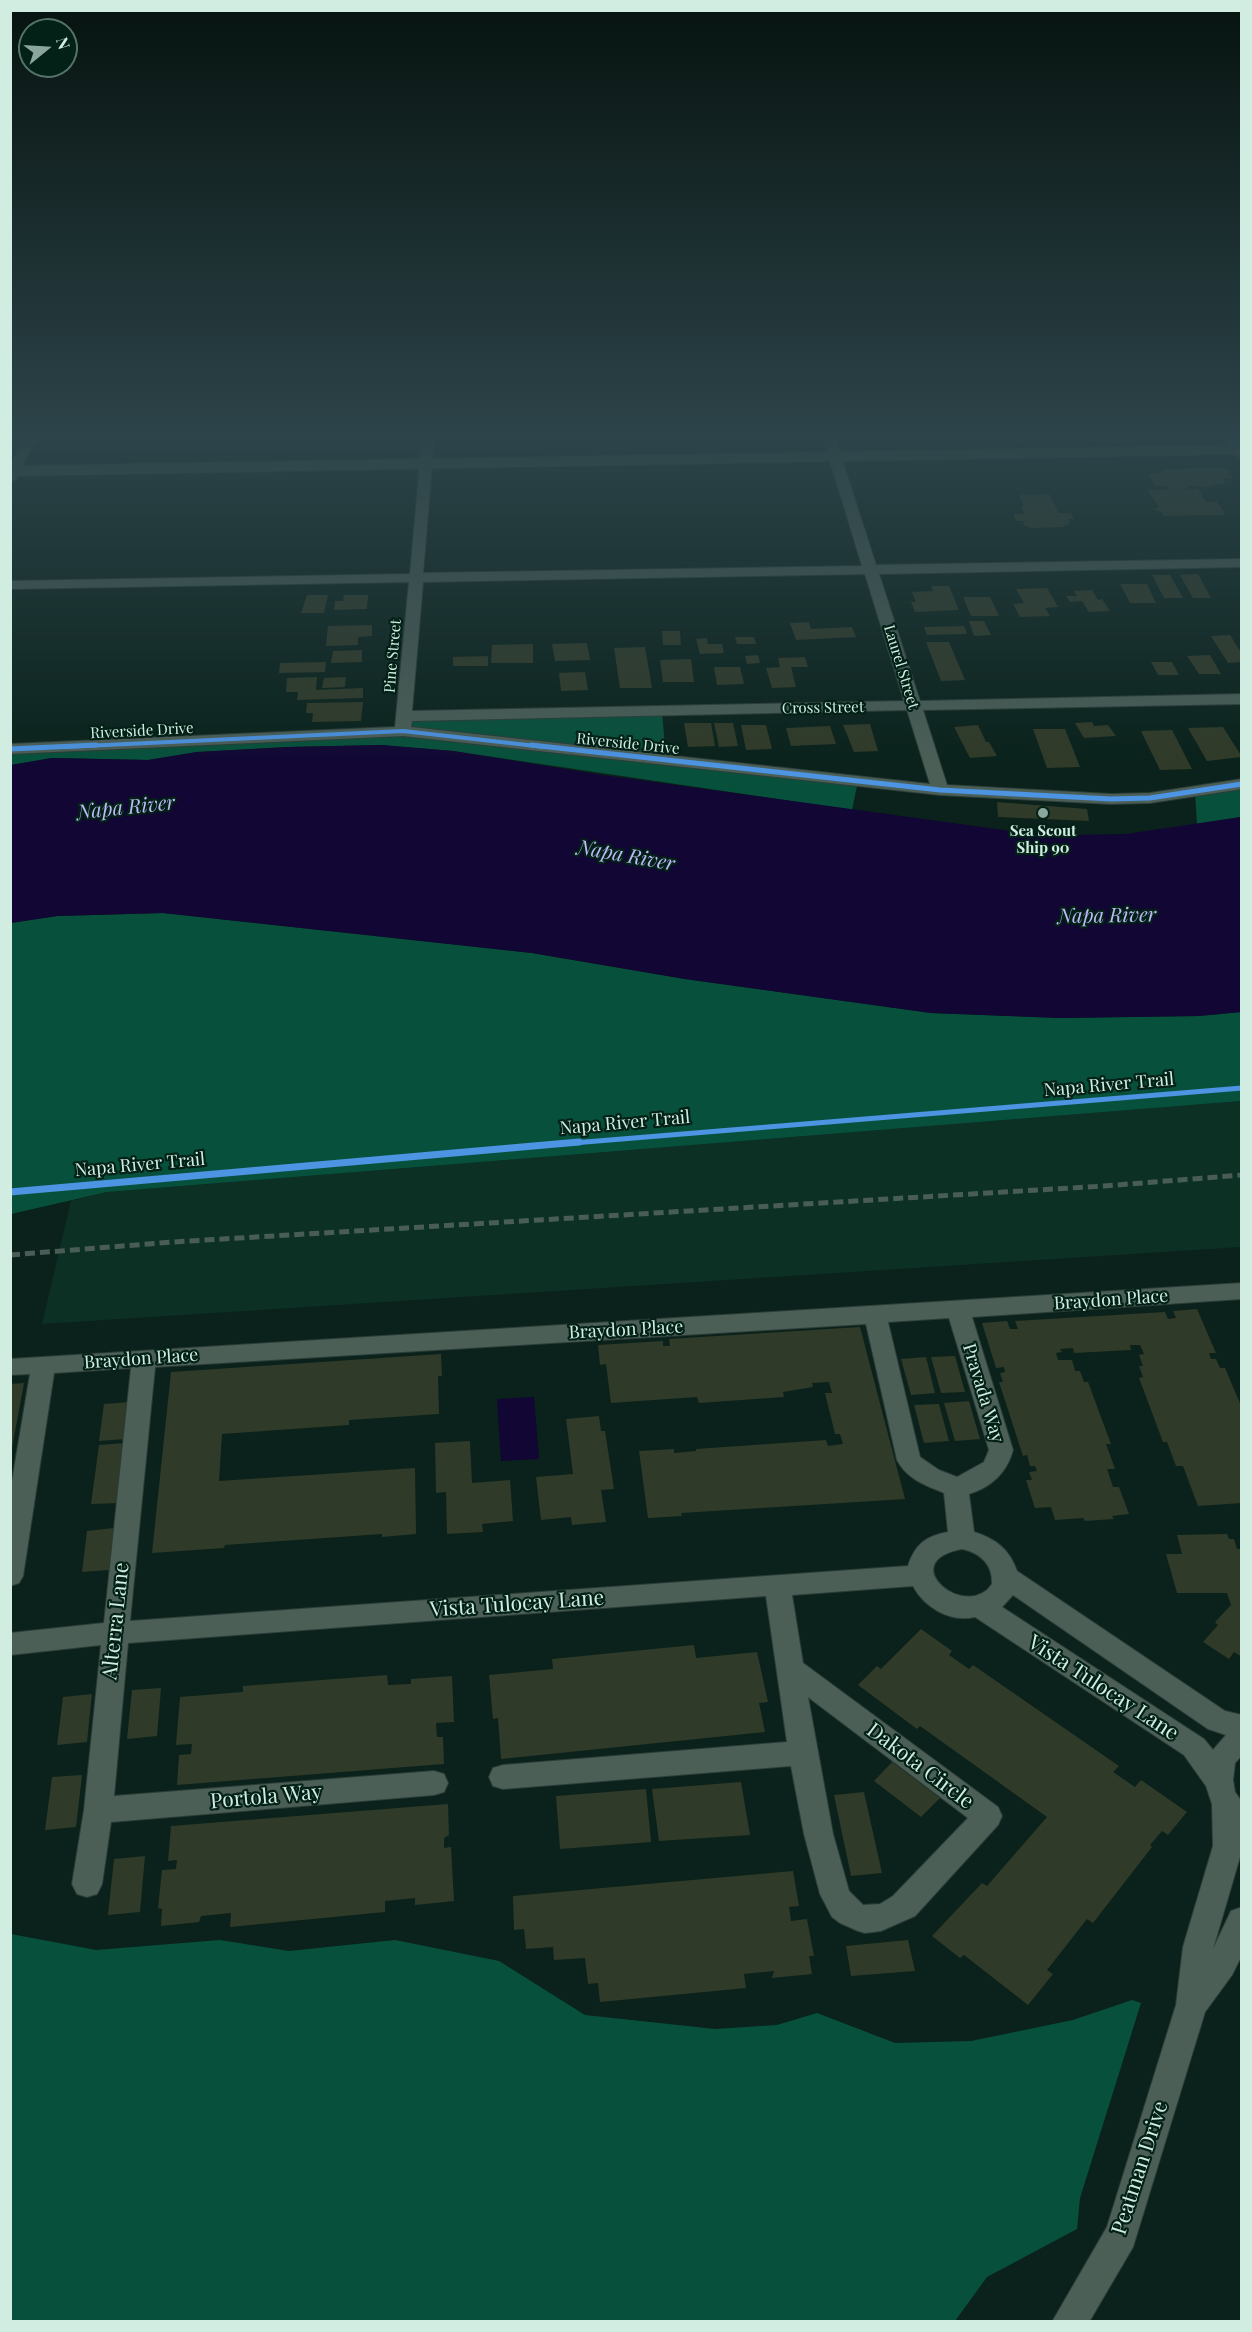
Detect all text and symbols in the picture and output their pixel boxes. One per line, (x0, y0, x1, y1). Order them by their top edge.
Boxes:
north arrow (18, 18, 78, 78)
text: N (52, 34, 75, 52)
street label: Pine Street (381, 618, 405, 694)
street label: Laurel Street (880, 623, 922, 711)
street label: Cross Street (782, 698, 864, 718)
street label: Riverside Drive (90, 719, 194, 743)
street label: Riverside Drive (576, 730, 680, 758)
water label: Napa River (76, 791, 176, 825)
marker: Sea Scout Ship 90 (1036, 806, 1050, 820)
place label: Sea Scout Ship 90 (1010, 822, 1076, 857)
water label: Napa River (576, 836, 676, 876)
water label: Napa River (1058, 903, 1156, 929)
street label: Napa River Trail (1043, 1069, 1175, 1101)
street label: Napa River Trail (559, 1107, 691, 1139)
street label: Napa River Trail (74, 1149, 206, 1181)
street label: Braydon Place (1053, 1285, 1169, 1315)
street label: Braydon Place (568, 1316, 684, 1344)
street label: Pravada Way (958, 1341, 1008, 1445)
street label: Braydon Place (83, 1344, 199, 1374)
street label: Alterra Lane (97, 1561, 135, 1681)
street label: Vista Tulocay Lane (429, 1585, 605, 1623)
street label: Vista Tulocay Lane (1023, 1630, 1183, 1746)
street label: Dakota Circle (862, 1718, 978, 1814)
street label: Portola Way (209, 1780, 323, 1814)
street label: Peatman Drive (1107, 2098, 1173, 2238)

